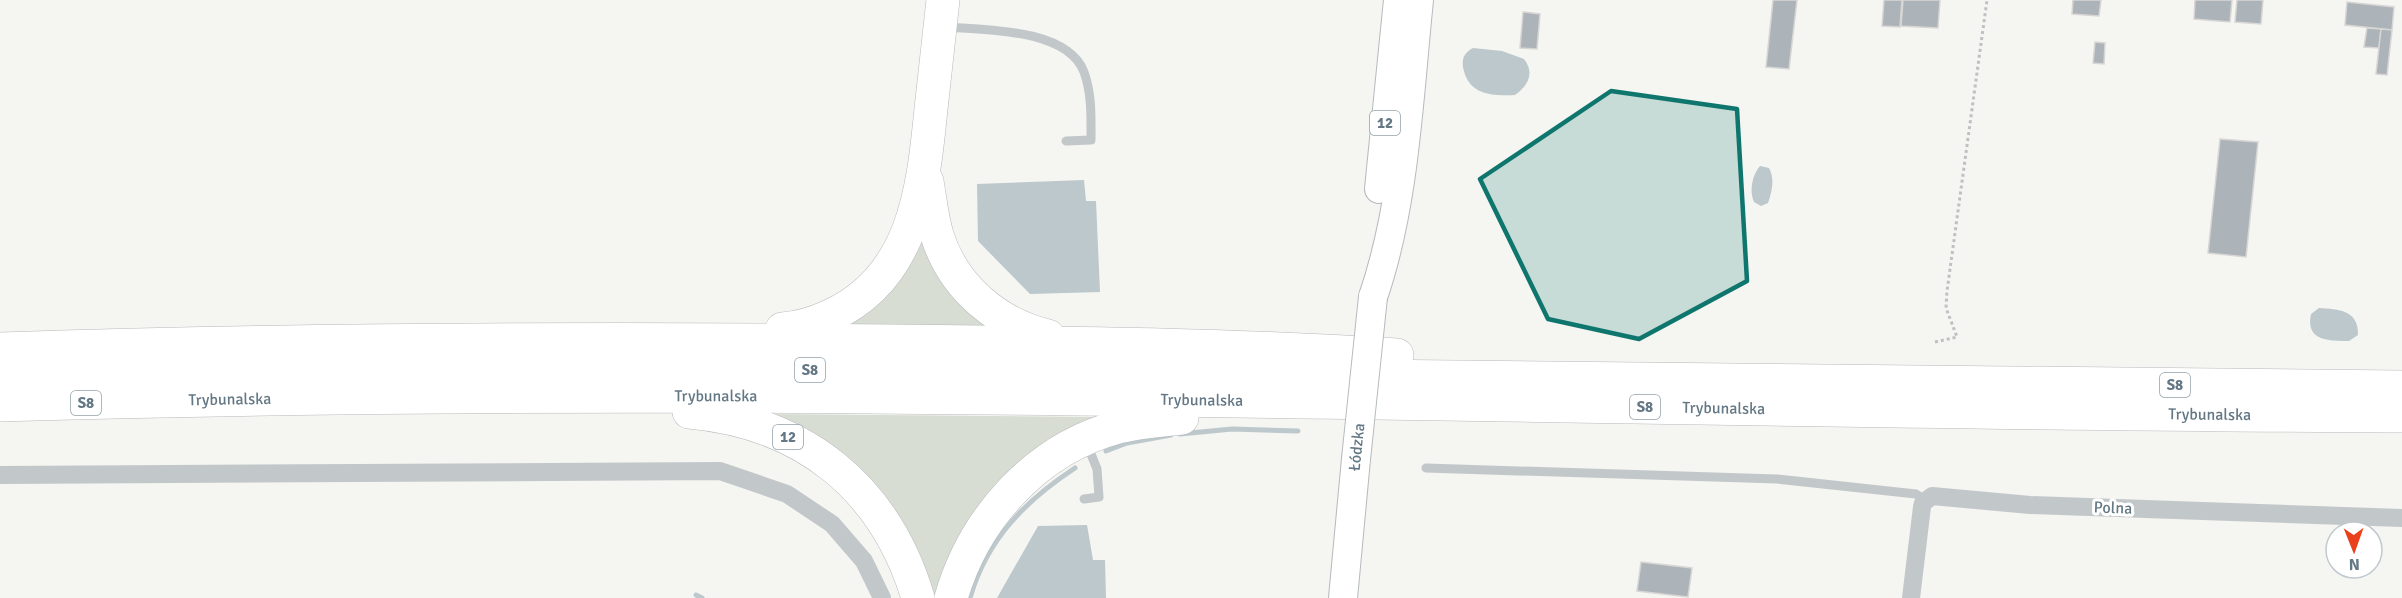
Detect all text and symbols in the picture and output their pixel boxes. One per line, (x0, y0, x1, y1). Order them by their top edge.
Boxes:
road number: 12 (1370, 111, 1400, 135)
road number: S8 (795, 358, 825, 382)
road number: S8 (2160, 373, 2190, 397)
street label: Trybunalska (674, 386, 757, 406)
street label: Trybunalska (188, 389, 272, 410)
street label: Trybunalska (1160, 390, 1243, 411)
road number: S8 (71, 391, 101, 415)
road number: S8 (1630, 395, 1660, 419)
street label: Trybunalska (1682, 398, 1765, 419)
street label: Trybunalska (2168, 404, 2251, 425)
street label: Łódzka (1345, 422, 1369, 472)
road number: 12 (773, 425, 803, 449)
street label: Polna (2093, 497, 2133, 519)
north arrow (2324, 520, 2384, 580)
text: N (2349, 554, 2360, 574)

